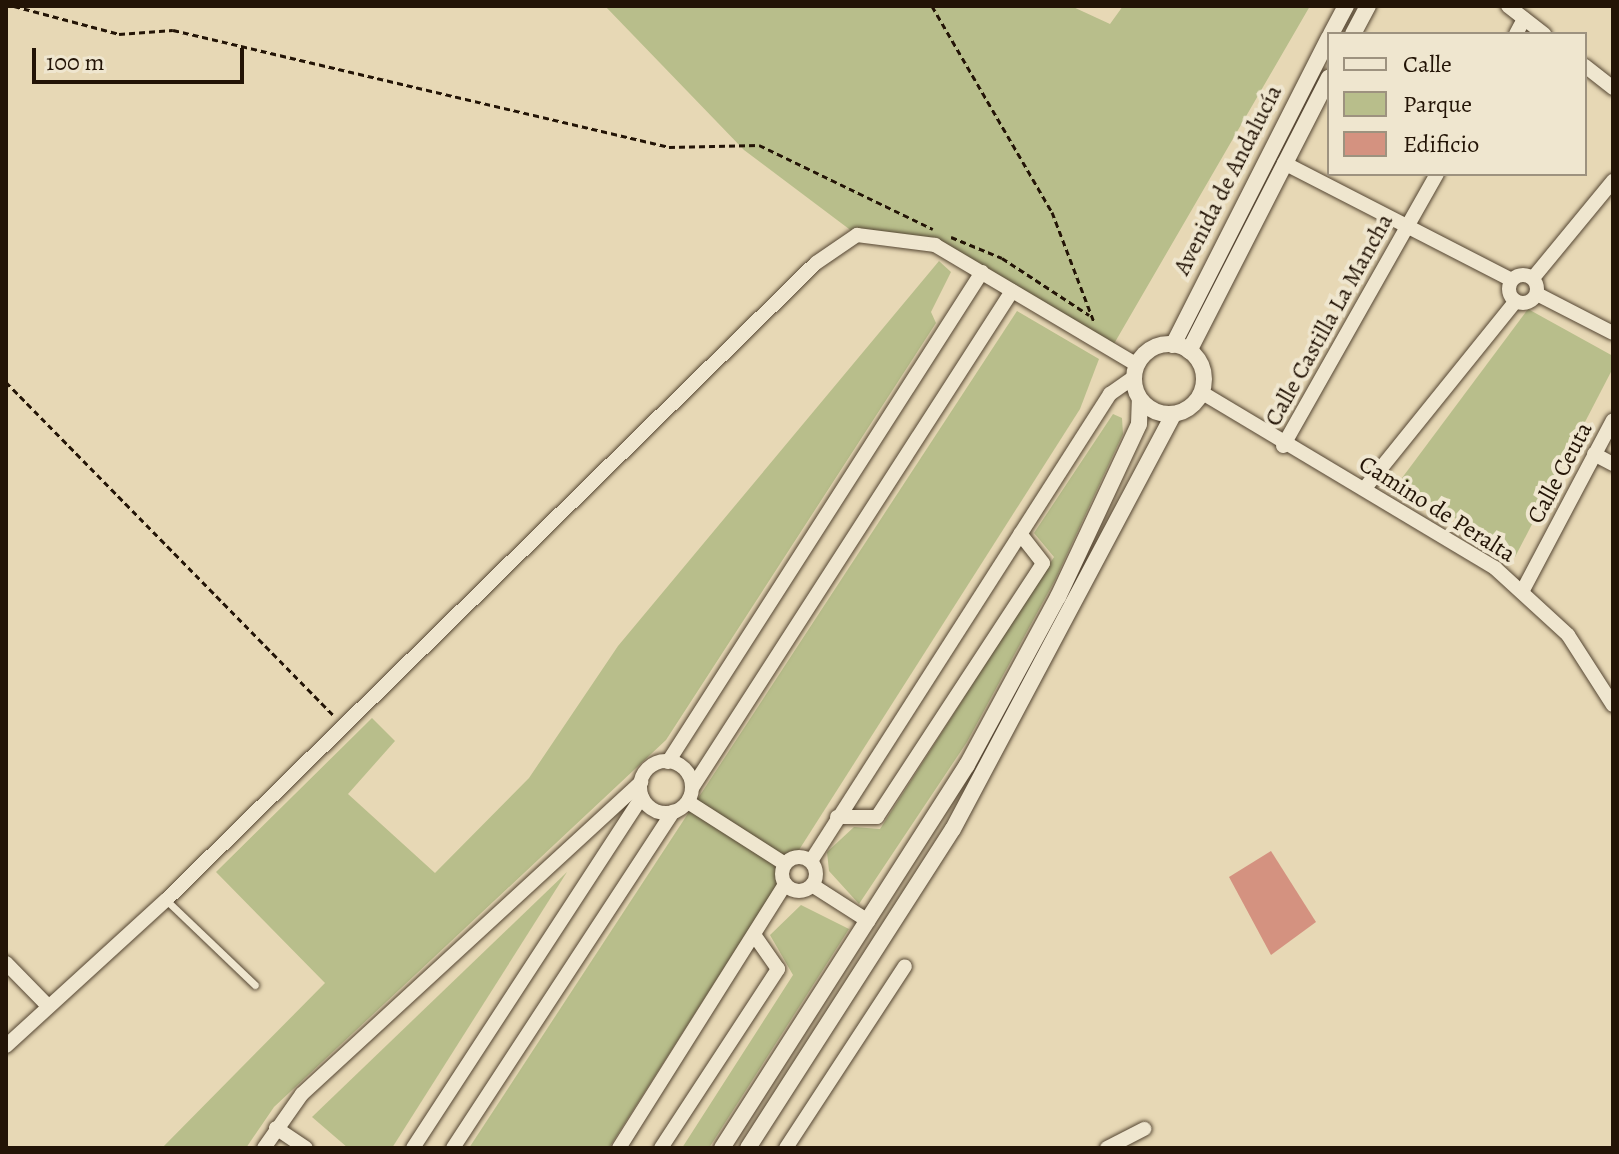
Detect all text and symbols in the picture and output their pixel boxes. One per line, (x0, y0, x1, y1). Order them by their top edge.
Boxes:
scale bar (36, 32, 248, 82)
legend (1327, 32, 1587, 176)
text: 100 m (46, 46, 105, 78)
text: Calle (1403, 48, 1452, 80)
street label: Avenida de Andalucía (1168, 80, 1288, 280)
text: Parque (1403, 88, 1472, 120)
text: Edificio (1403, 128, 1479, 160)
street label: Calle Castilla La Mancha (1259, 209, 1399, 431)
street label: Calle Ceuta (1521, 417, 1599, 529)
street label: Camino de Peralta (1353, 449, 1521, 569)

